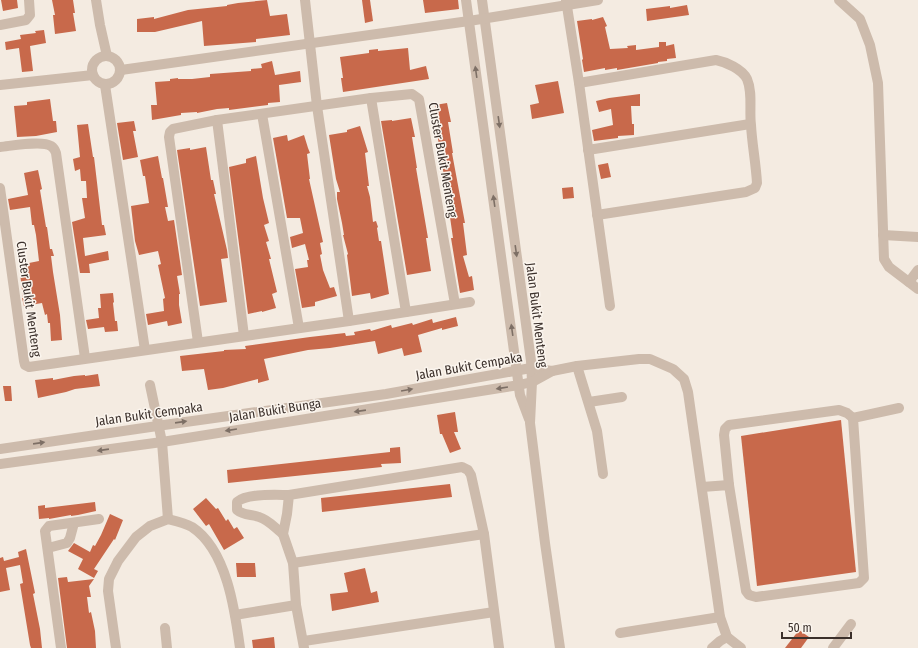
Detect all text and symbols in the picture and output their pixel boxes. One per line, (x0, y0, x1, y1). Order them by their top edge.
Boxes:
one-way arrow (473, 66, 479, 79)
street label: Cluster Bukit Menteng (425, 101, 461, 220)
one-way arrow (495, 116, 502, 128)
one-way arrow (491, 195, 497, 207)
street label: Cluster Bukit Menteng (13, 240, 45, 359)
one-way arrow (513, 245, 519, 257)
street label: Jalan Bukit Menteng (523, 262, 551, 369)
one-way arrow (509, 324, 515, 336)
street label: Jalan Bukit Cempaka (414, 349, 524, 383)
one-way arrow (496, 385, 508, 391)
one-way arrow (401, 387, 413, 393)
street label: Jalan Bukit Bunga (228, 395, 322, 425)
street label: Jalan Bukit Cempaka (94, 399, 204, 429)
one-way arrow (354, 408, 366, 414)
one-way arrow (175, 419, 187, 425)
one-way arrow (225, 427, 237, 433)
one-way arrow (33, 440, 45, 446)
one-way arrow (97, 447, 109, 453)
scale bar (782, 614, 851, 640)
text: 50 m (788, 621, 812, 635)

